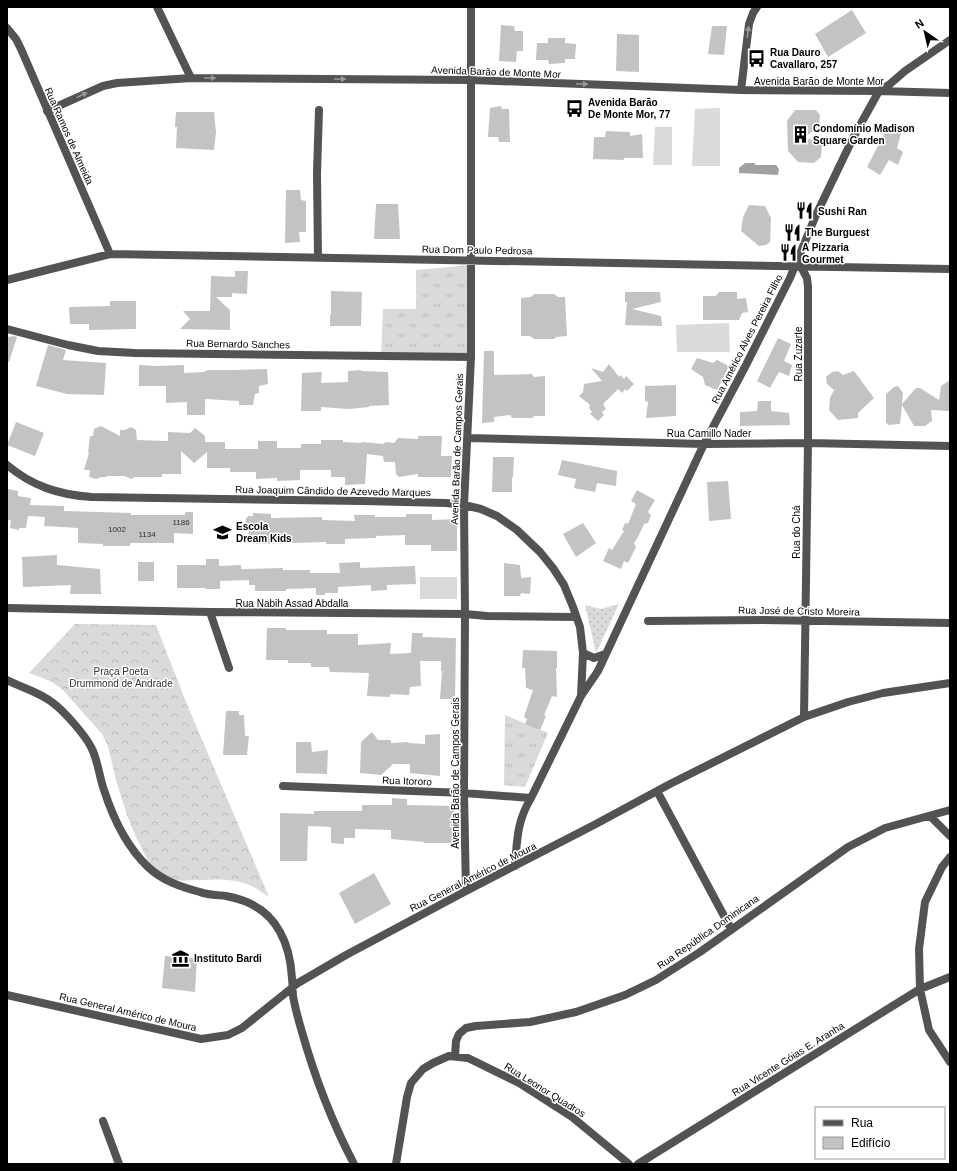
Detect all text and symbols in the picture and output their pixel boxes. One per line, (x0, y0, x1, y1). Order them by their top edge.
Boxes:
north arrow (905, 12, 945, 52)
text: N (913, 16, 926, 31)
one-way arrow (745, 26, 751, 38)
place label: Rua Dauro Cavallaro, 257 (770, 47, 838, 70)
bus stop icon: Rua Dauro Cavallaro, 257 (747, 48, 767, 68)
street label: Avenida Barão de Monte Mor (431, 64, 562, 80)
one-way arrow (204, 75, 217, 81)
one-way arrow (334, 76, 347, 82)
street label: Avenida Barão de Monte Mor (754, 76, 885, 87)
one-way arrow (576, 81, 588, 88)
street label: Rua Ramos de Almeida (43, 86, 96, 187)
one-way arrow (77, 92, 88, 98)
place label: Avenida Barão De Monte Mor, 77 (588, 97, 671, 120)
bus stop icon: Avenida Barão De Monte Mor, 77 (565, 98, 585, 118)
place label: Condomínio Madison Square Garden (813, 123, 915, 146)
building icon: Condomínio Madison Square Garden (790, 124, 810, 144)
restaurant icon: Sushi Ran (795, 201, 815, 221)
place label: Sushi Ran (818, 206, 867, 217)
restaurant icon: The Burguest (782, 222, 802, 242)
place label: The Burguest (805, 227, 870, 238)
place label: A Pizzaria Gourmet (802, 242, 849, 265)
restaurant icon: A Pizzaria Gourmet (779, 243, 799, 263)
street label: Rua Dom Paulo Pedrosa (422, 244, 533, 256)
street label: Rua Américo Alves Pereira Filho (710, 272, 785, 405)
street label: Rua Zuzarte (793, 326, 804, 382)
street label: Rua Bernardo Sanches (186, 338, 290, 350)
street label: Avenida Barão de Campos Gerais (449, 373, 465, 525)
street label: Rua Camillo Nader (667, 428, 752, 439)
street label: Rua Joaquim Cândido de Azevedo Marques (235, 484, 431, 498)
street label: Rua do Chá (791, 505, 802, 559)
house number: 1186 (172, 518, 190, 527)
place label: Escola Dream Kids (236, 521, 292, 544)
school or university icon: Escola Dream Kids (213, 522, 233, 542)
house number: 1002 (108, 525, 126, 534)
house number: 1134 (138, 530, 156, 539)
street label: Rua Nabih Assad Abdalla (236, 598, 349, 609)
street label: Rua José de Cristo Moreira (738, 604, 860, 618)
park label: Praça Poeta Drummond de Andrade (69, 666, 173, 689)
street label: Avenida Barão de Campos Gerais (450, 697, 461, 849)
street label: Rua Itororo (382, 775, 433, 787)
street label: Rua General Américo de Moura (408, 840, 539, 914)
street label: Rua República Dominicana (655, 892, 761, 971)
museum icon: Instituto Bardi (171, 948, 191, 968)
place label: Instituto Bardi (194, 953, 262, 964)
street label: Rua General Américo de Moura (58, 991, 198, 1033)
street label: Rua Vicente Góias E. Aranha (730, 1020, 846, 1098)
street label: Rua Leonor Quadros (502, 1061, 588, 1119)
legend (815, 1107, 945, 1159)
text: Rua (851, 1116, 873, 1130)
text: Edifício (851, 1136, 891, 1150)

